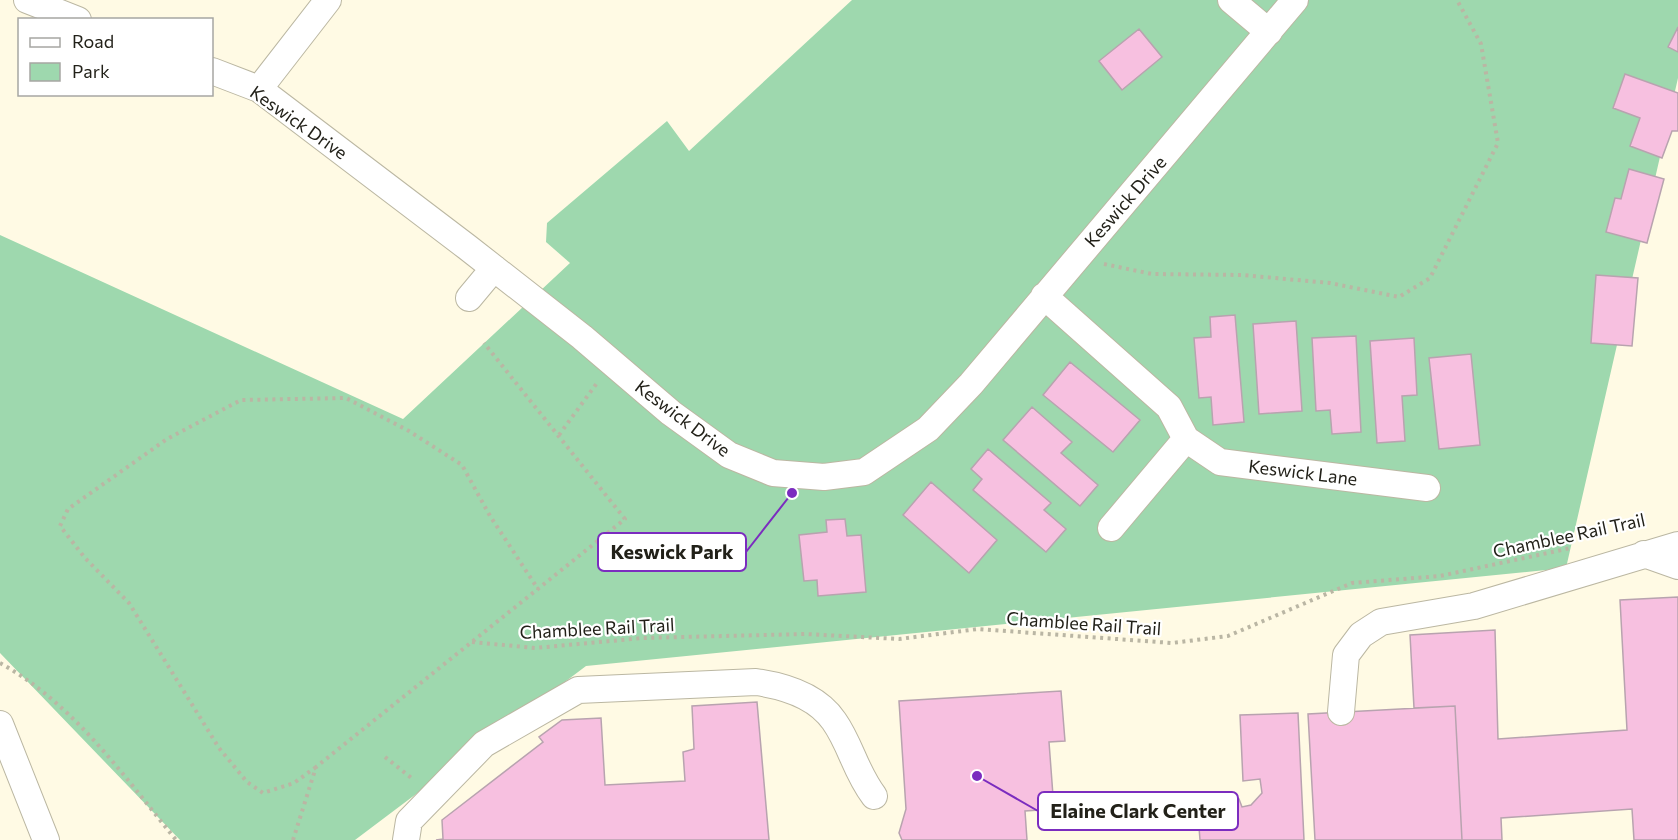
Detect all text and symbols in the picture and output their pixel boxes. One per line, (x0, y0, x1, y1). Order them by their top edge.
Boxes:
legend (18, 18, 213, 96)
text: Road (72, 30, 114, 52)
text: Park (72, 60, 110, 82)
street label: Keswick Drive (246, 80, 352, 164)
street label: Keswick Drive (1079, 151, 1171, 251)
street label: Keswick Drive (631, 375, 735, 461)
street label: Keswick Lane (1247, 454, 1359, 490)
street label: Chamblee Rail Trail (1491, 508, 1647, 562)
callout: Keswick Park (598, 533, 746, 571)
text: Keswick Park (610, 539, 734, 563)
street label: Chamblee Rail Trail (1006, 607, 1162, 639)
street label: Chamblee Rail Trail (519, 613, 675, 643)
callout: Elaine Clark Center (1038, 792, 1238, 830)
text: Elaine Clark Center (1050, 798, 1226, 822)

